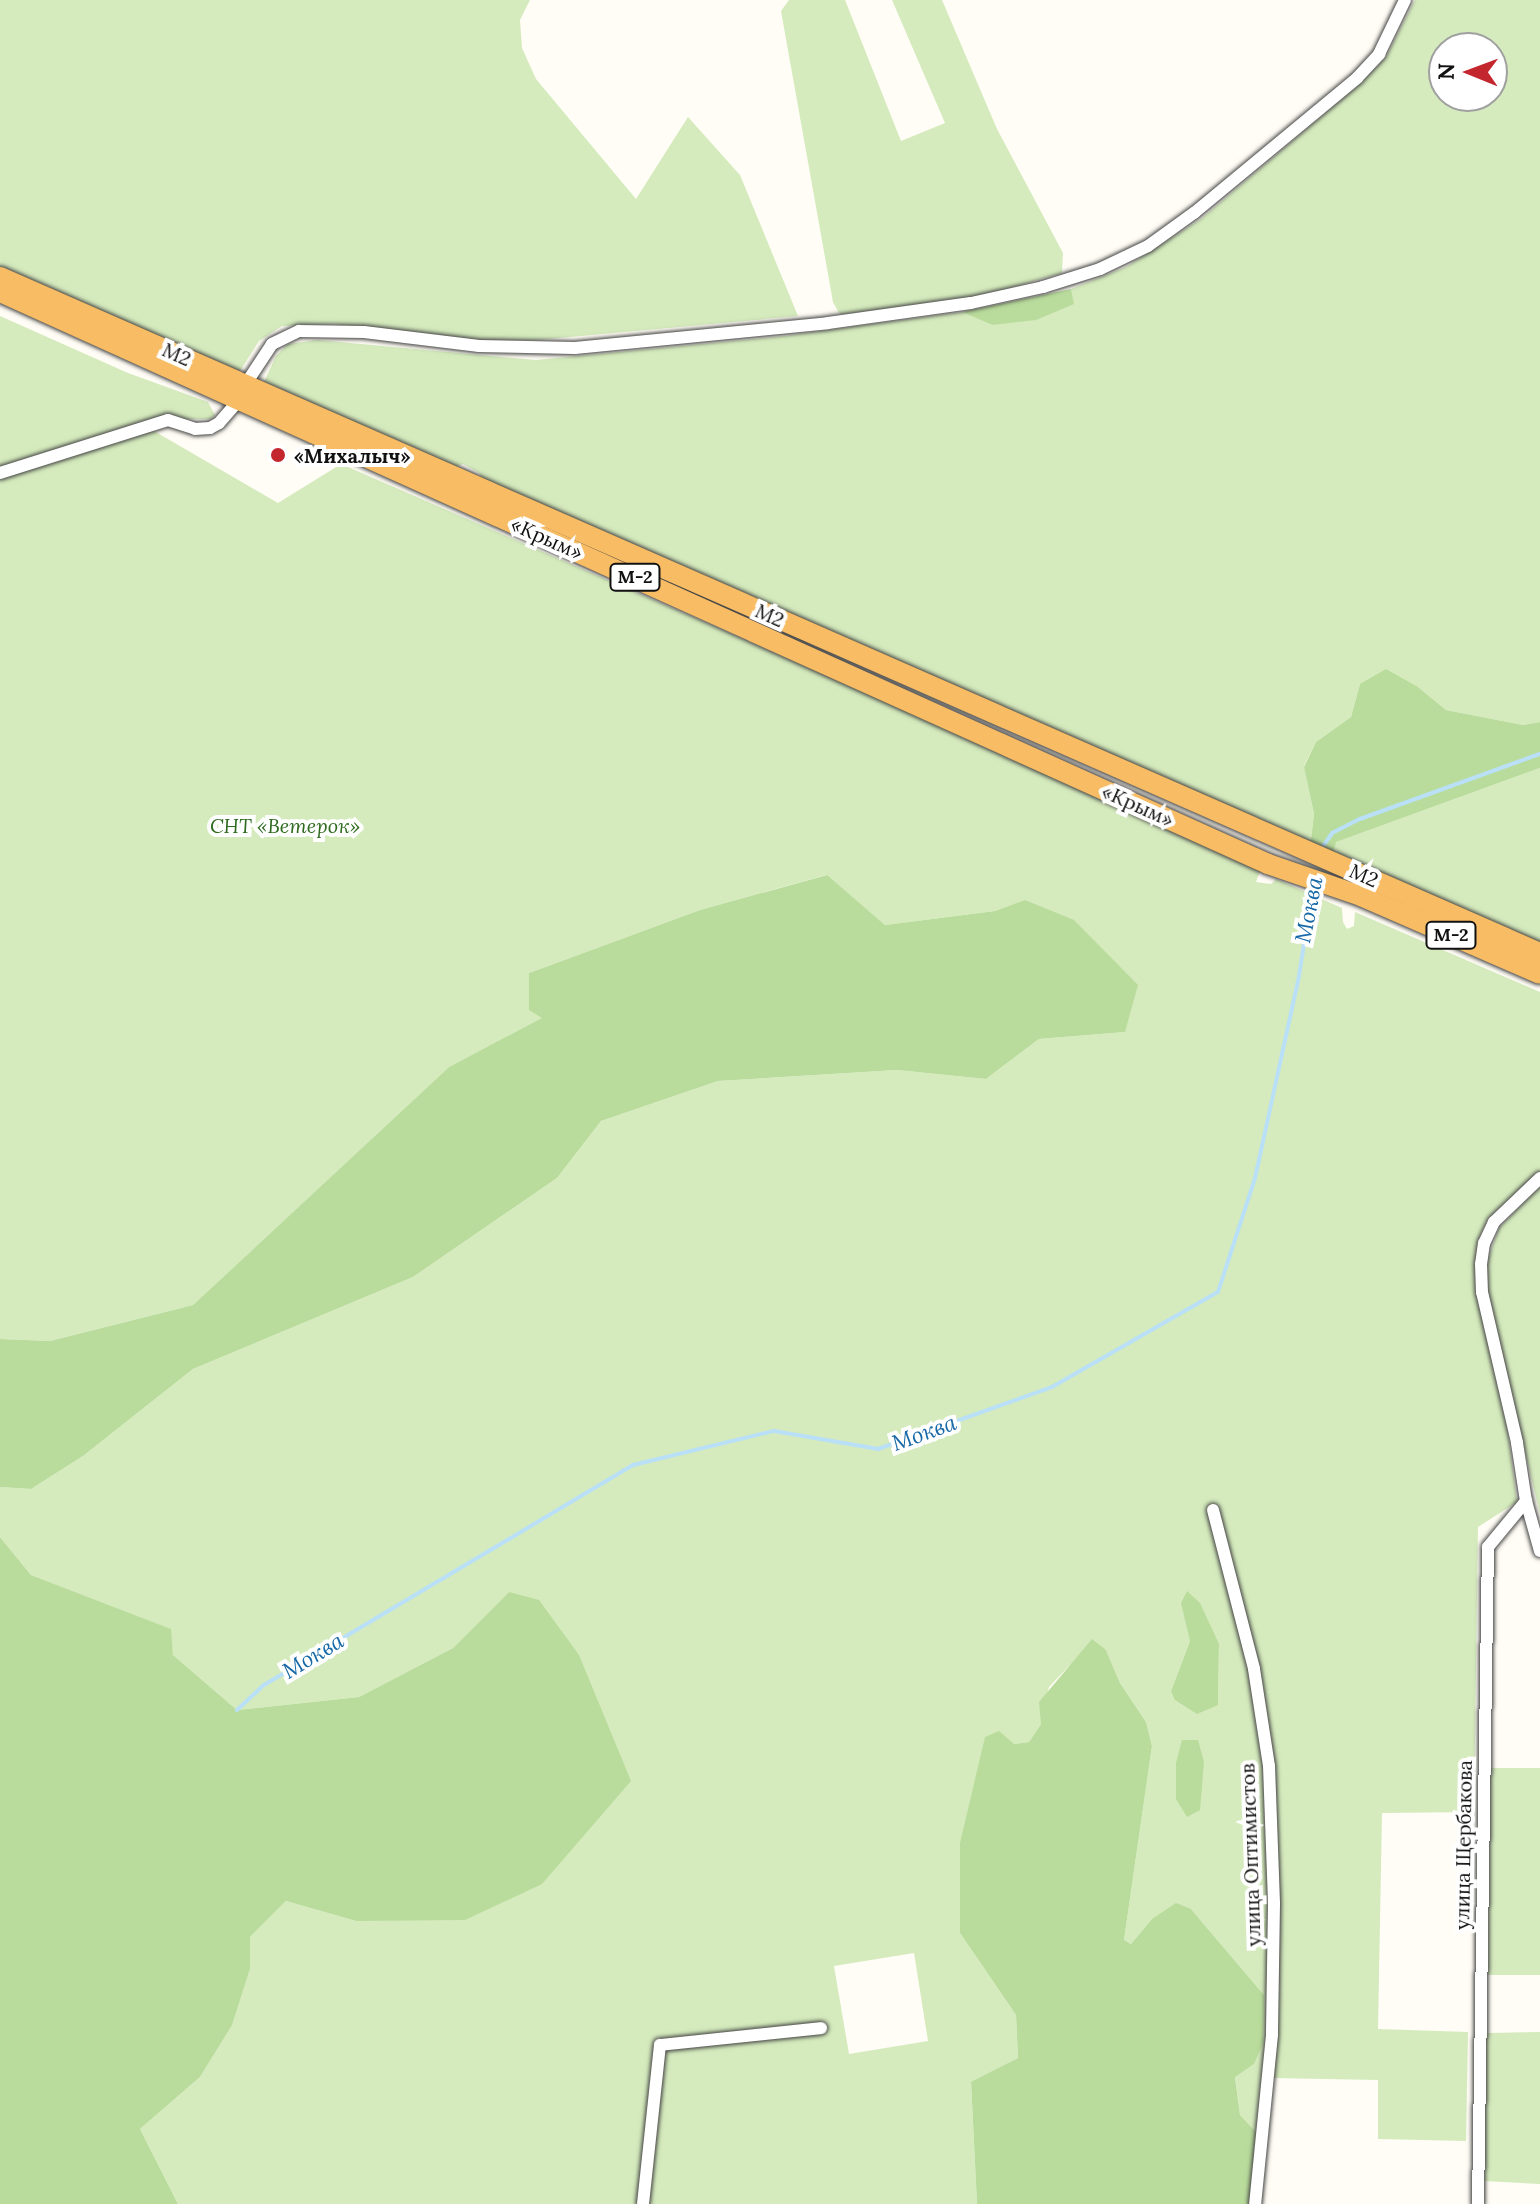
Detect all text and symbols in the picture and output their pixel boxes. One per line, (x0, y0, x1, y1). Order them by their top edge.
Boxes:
north arrow (1428, 32, 1508, 112)
text: N (1432, 63, 1460, 80)
street label: М2 (159, 337, 195, 371)
place label: «Михалыч» (294, 443, 410, 467)
marker: «Михалыч» (269, 446, 287, 464)
street label: «Крым» (507, 512, 587, 564)
road number: М-2 (609, 563, 661, 591)
street label: М2 (752, 598, 788, 632)
street label: «Крым» (1098, 779, 1178, 831)
park label: СНТ «Ветерок» (210, 813, 360, 837)
street label: М2 (1346, 858, 1382, 892)
water label: Моква (1290, 875, 1328, 945)
road number: М-2 (1425, 921, 1477, 949)
water label: Моква (888, 1409, 960, 1457)
water label: Моква (278, 1628, 348, 1684)
street label: улица Щербакова (1450, 1760, 1476, 1930)
street label: улица Оптимистов (1235, 1763, 1265, 1947)

